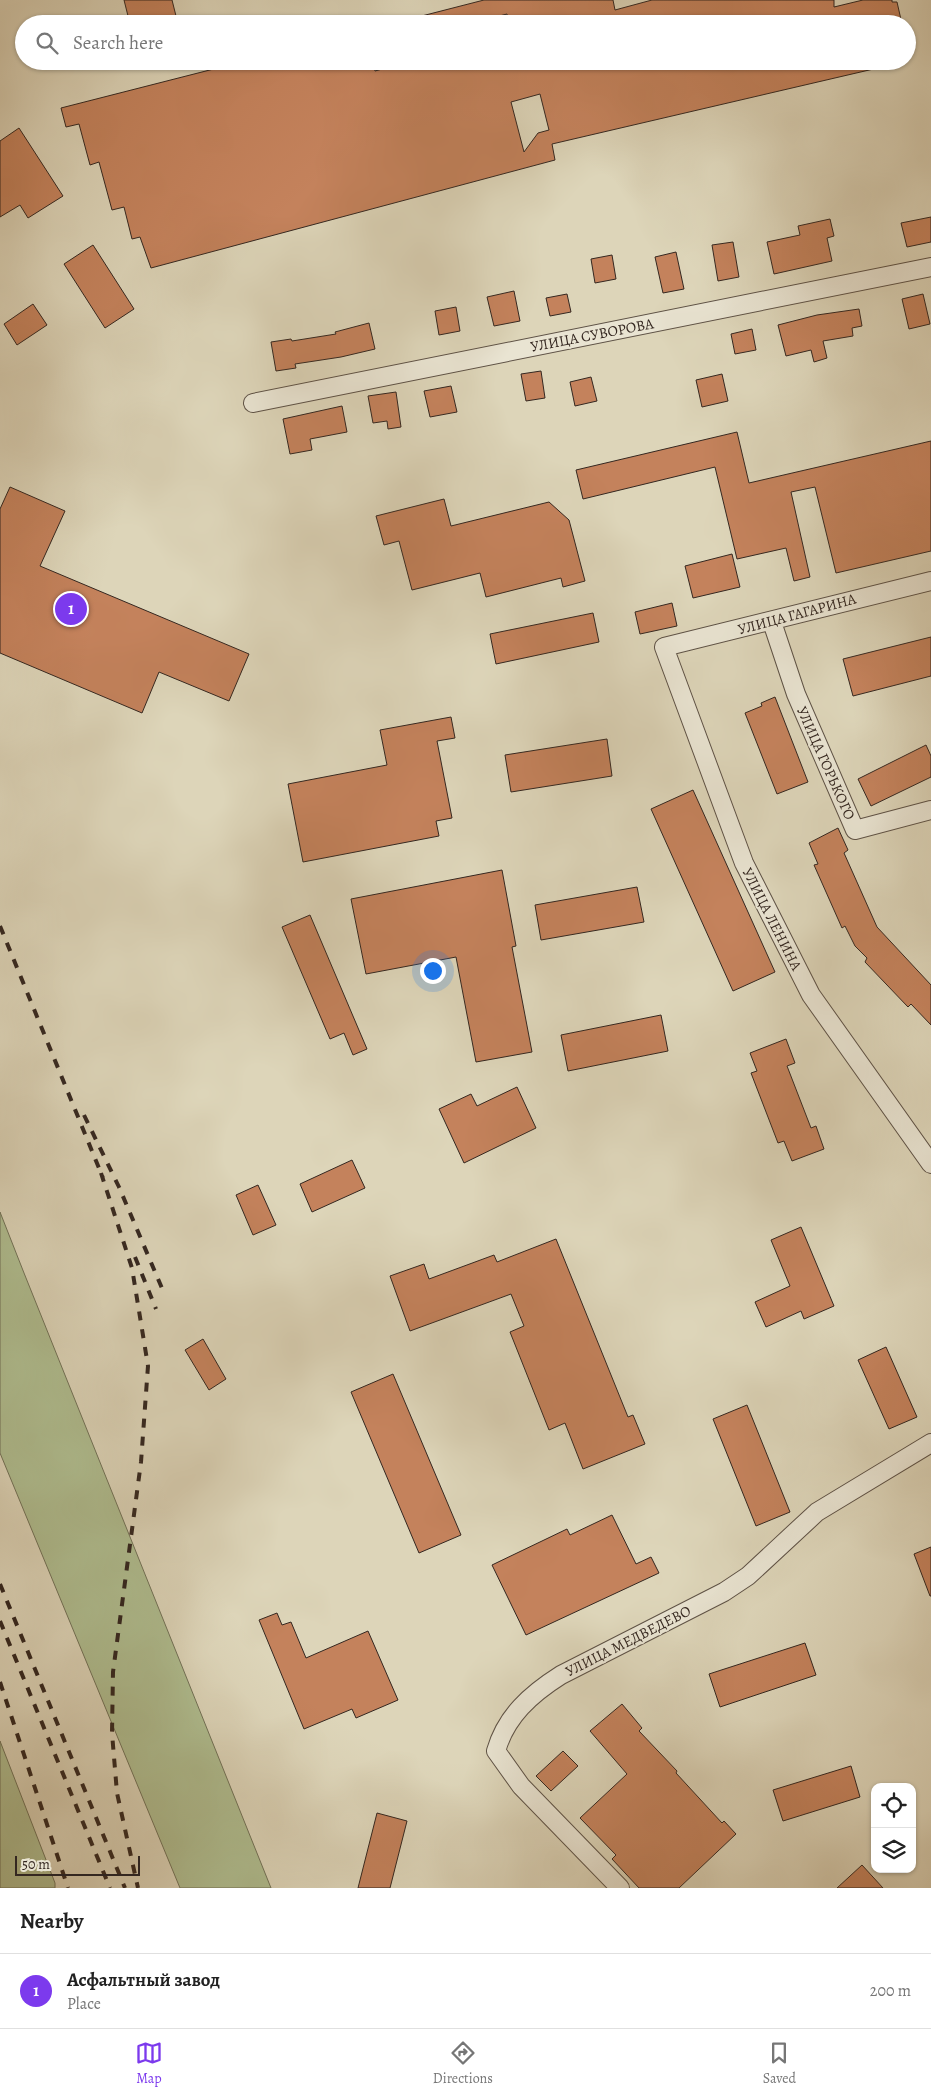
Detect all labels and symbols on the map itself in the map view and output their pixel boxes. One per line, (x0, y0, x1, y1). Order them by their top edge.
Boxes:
street label: УЛИЦА СУВОРОВА (529, 313, 656, 357)
street label: УЛИЦА ГАГАРИНА (736, 589, 859, 639)
pin: 1 (55, 590, 87, 628)
street label: УЛИЦА ГОРЬКОГО (792, 703, 860, 823)
street label: УЛИЦА ЛЕНИНА (738, 864, 807, 974)
your location (420, 958, 446, 984)
street label: УЛИЦА МЕДВЕДЕВО (562, 1601, 694, 1681)
scale bar (15, 1853, 140, 1876)

